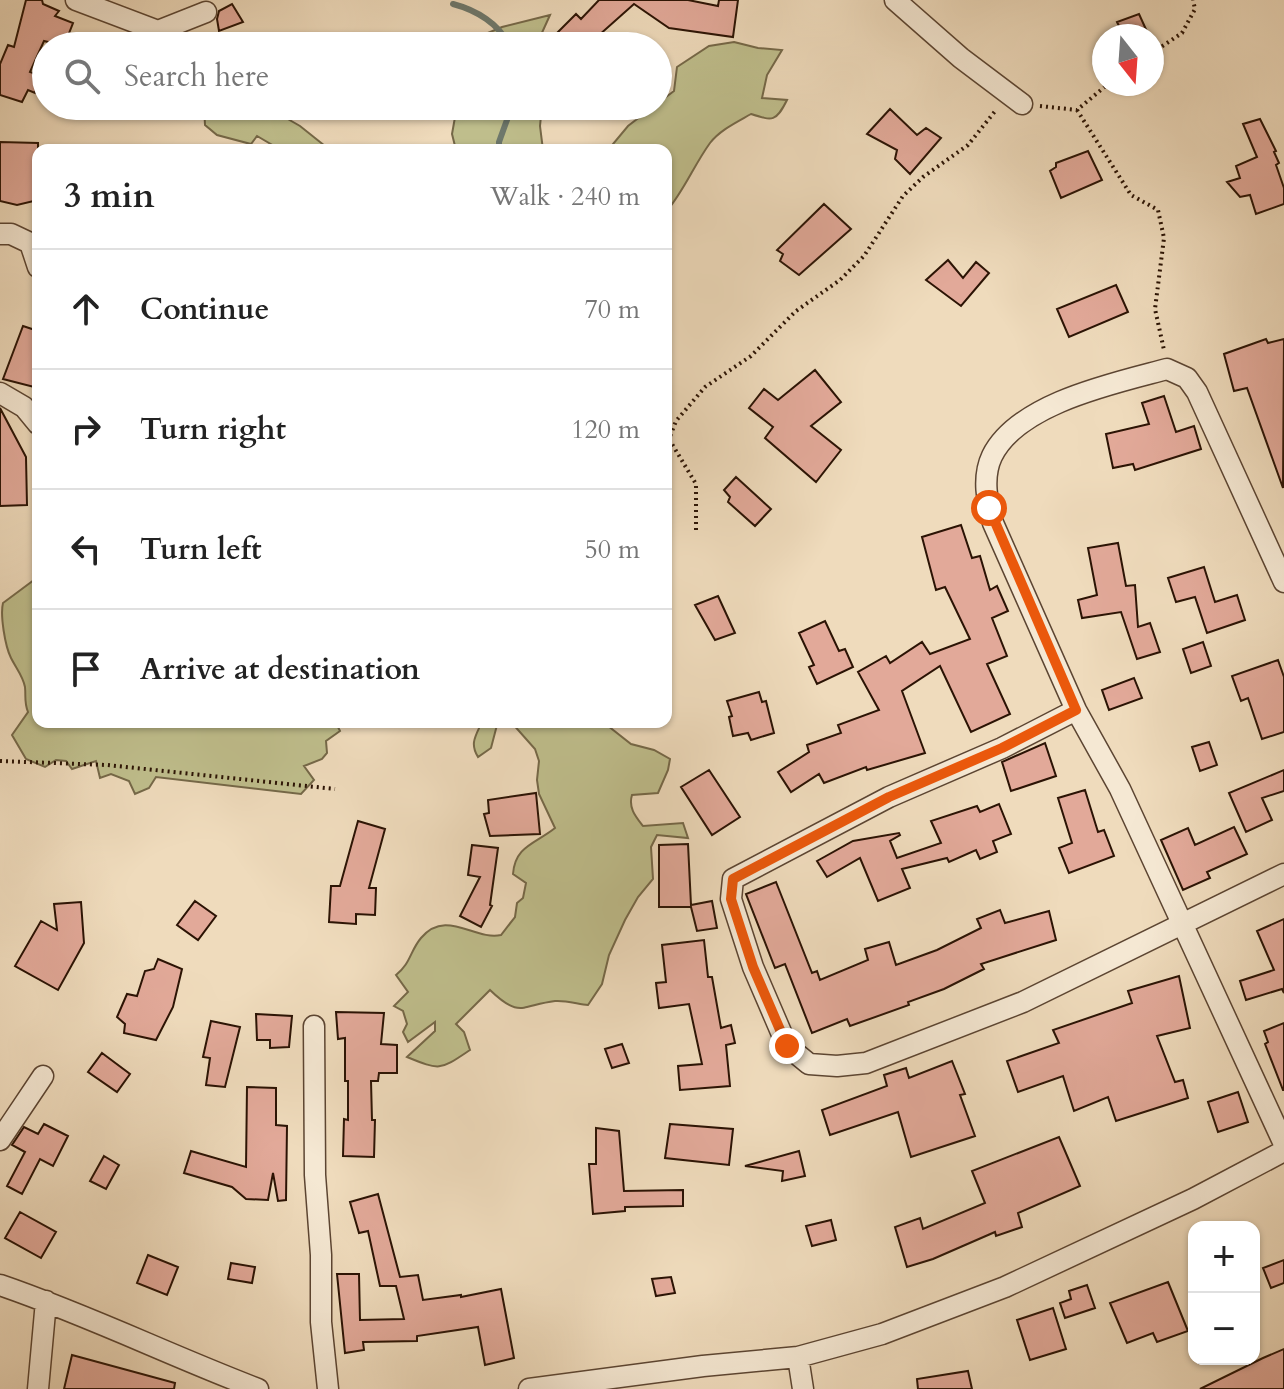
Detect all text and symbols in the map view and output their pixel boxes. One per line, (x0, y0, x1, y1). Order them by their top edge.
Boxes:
north arrow (1092, 24, 1164, 96)
search box (32, 32, 672, 120)
icon: search (60, 54, 104, 98)
text: Search here (124, 56, 269, 97)
text: 3 min (64, 173, 155, 219)
text: Walk · 240 m (490, 179, 640, 214)
icon: ahead (64, 287, 108, 331)
text: Continue (140, 289, 269, 330)
text: 70 m (584, 292, 640, 327)
icon: right (64, 407, 108, 451)
text: Turn right (140, 409, 286, 450)
text: 120 m (571, 412, 640, 447)
route start (971, 490, 1007, 526)
icon: left (64, 527, 108, 571)
text: Turn left (140, 529, 262, 570)
text: 50 m (584, 532, 640, 567)
icon: arrive (64, 647, 108, 691)
text: Arrive at destination (140, 649, 420, 690)
route end (769, 1028, 805, 1064)
map controls (1188, 1221, 1260, 1365)
button: + (1188, 1221, 1260, 1293)
button: − (1188, 1293, 1260, 1365)

